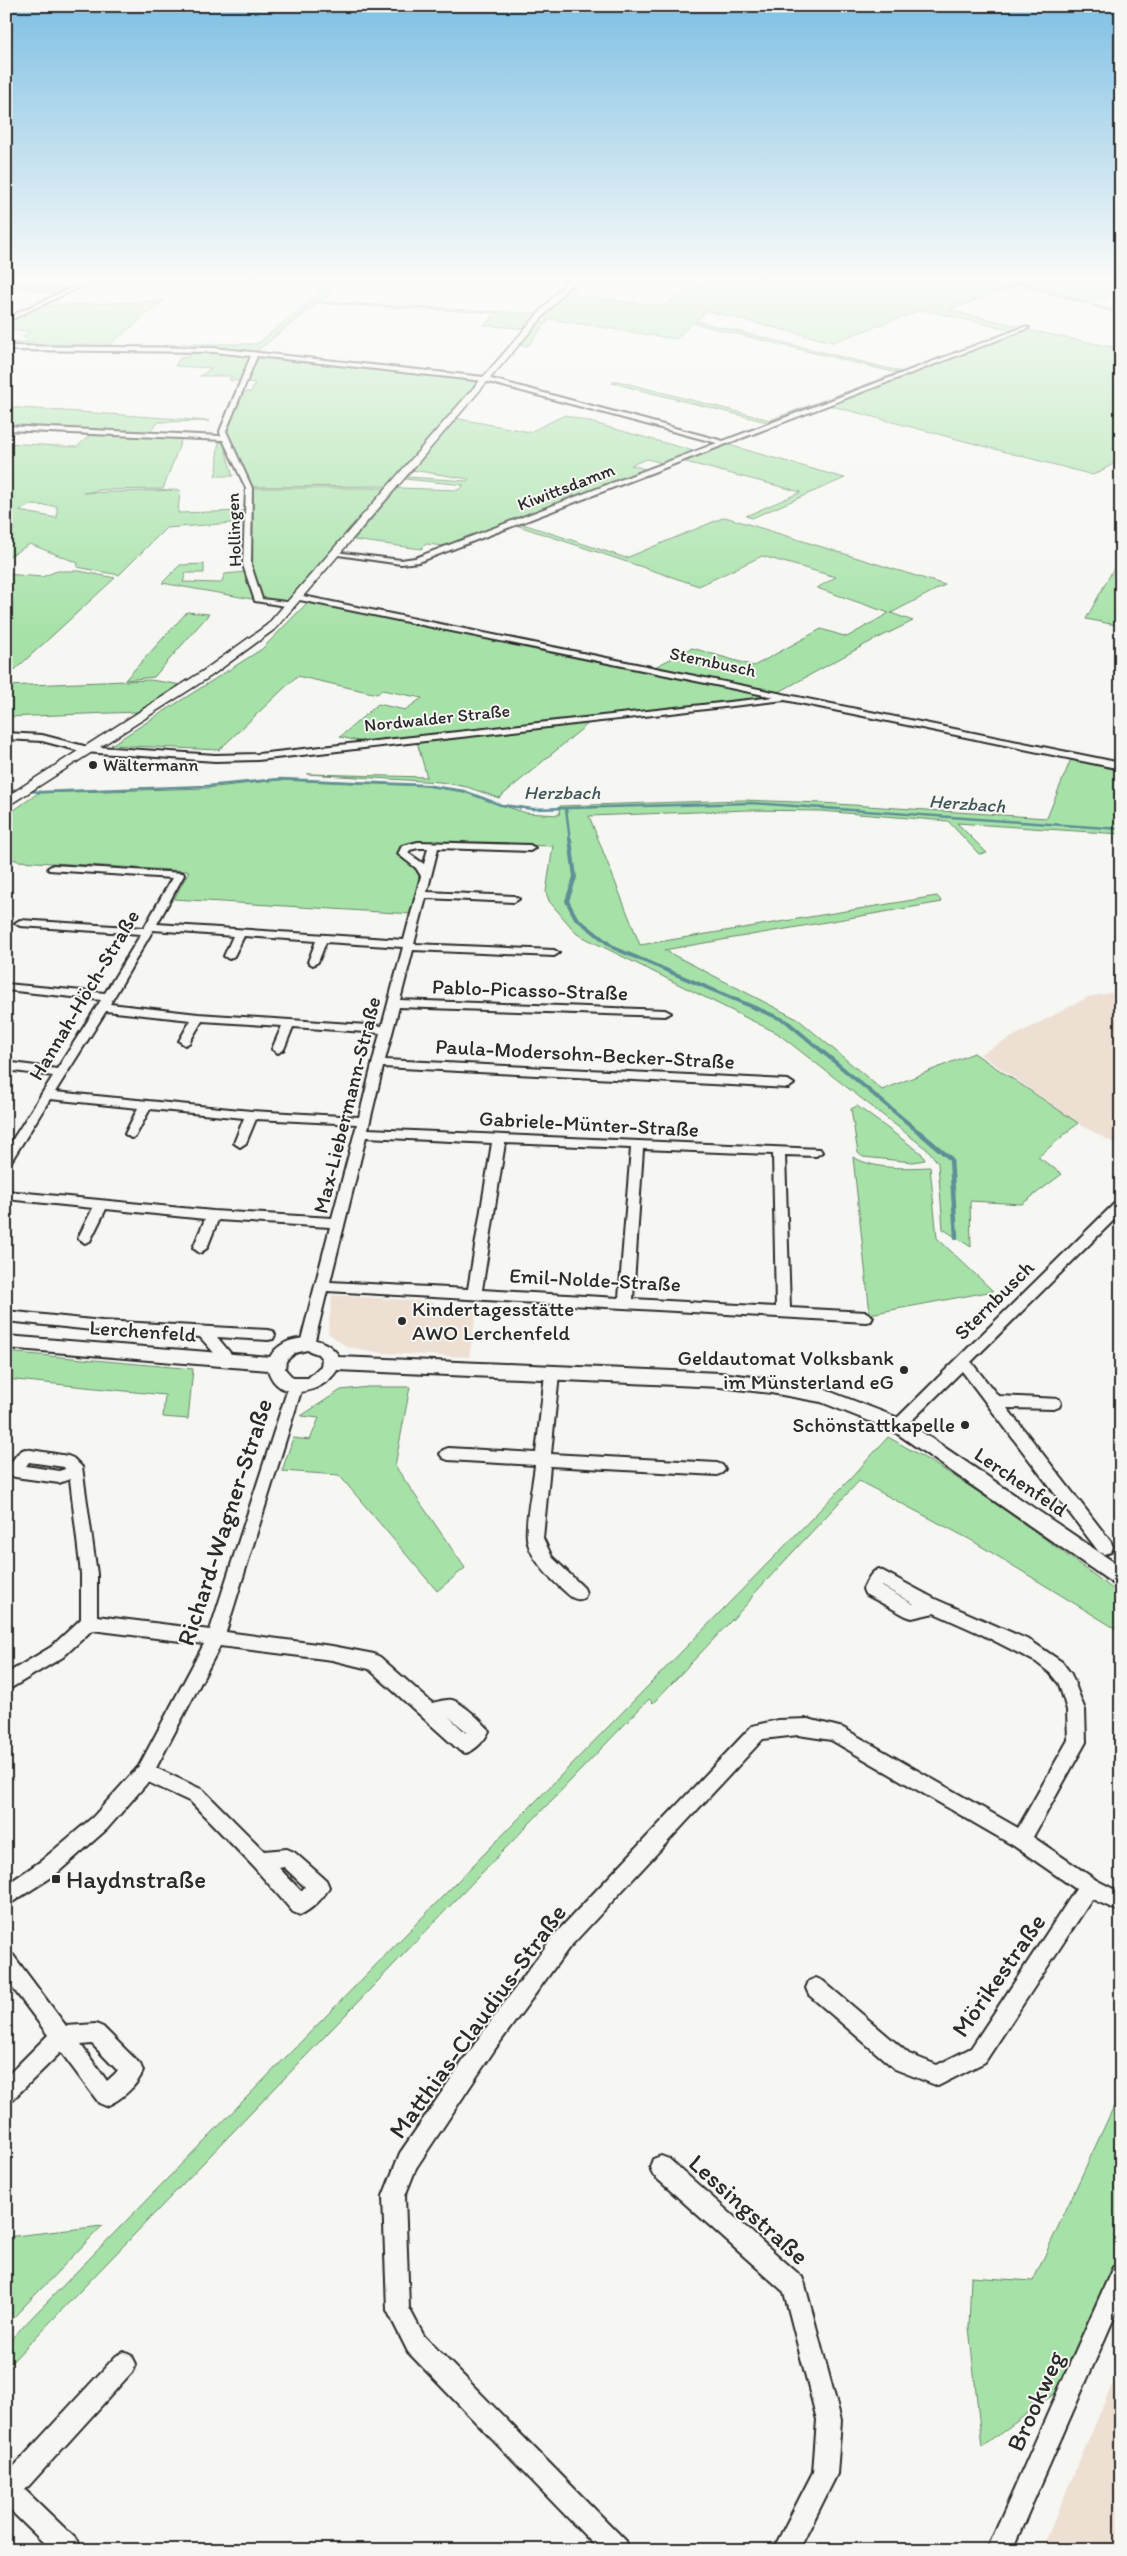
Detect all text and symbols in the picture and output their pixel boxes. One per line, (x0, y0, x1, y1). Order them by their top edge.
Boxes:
street label: Kiwittsdamm (514, 458, 618, 516)
street label: Hollingen (222, 492, 246, 567)
street label: Sternbusch (668, 642, 759, 682)
street label: Nordwalder Straße (363, 699, 511, 737)
place label: Wältermann (103, 754, 198, 776)
marker: Wältermann (87, 759, 99, 771)
water label: Herzbach (524, 781, 600, 804)
water label: Herzbach (928, 789, 1006, 818)
street label: Hannah-Höch-Straße (23, 905, 144, 1085)
street label: Pablo-Picasso-Straße (432, 974, 628, 1005)
street label: Max-Liebermann-Straße (307, 994, 386, 1216)
street label: Paula-Modersohn-Becker-Straße (435, 1033, 735, 1074)
street label: Gabriele-Münter-Straße (478, 1105, 700, 1142)
street label: Sternbusch (949, 1254, 1039, 1345)
street label: Emil-Nolde-Straße (509, 1263, 681, 1296)
place label: Kindertagesstätte AWO Lerchenfeld (412, 1296, 574, 1345)
street label: Lerchenfeld (89, 1314, 198, 1347)
marker: Kindertagesstätte AWO Lerchenfeld (396, 1315, 408, 1327)
place label: Geldautomat Volksbank im Münsterland eG (677, 1345, 894, 1394)
marker: Geldautomat Volksbank im Münsterland eG (898, 1364, 910, 1376)
street label: Richard-Wagner-Straße (170, 1395, 278, 1649)
place label: Schönstattkapelle (793, 1412, 955, 1437)
marker: Schönstattkapelle (959, 1419, 971, 1431)
street label: Lerchenfeld (970, 1441, 1073, 1522)
place label: Haydnstraße (66, 1864, 206, 1894)
marker: Haydnstraße (50, 1873, 62, 1885)
street label: Matthias-Claudius-Straße (382, 1898, 572, 2144)
street label: Mörikestraße (945, 1908, 1051, 2042)
street label: Lessingstraße (683, 2147, 815, 2271)
street label: Brookweg (1000, 2346, 1070, 2456)

